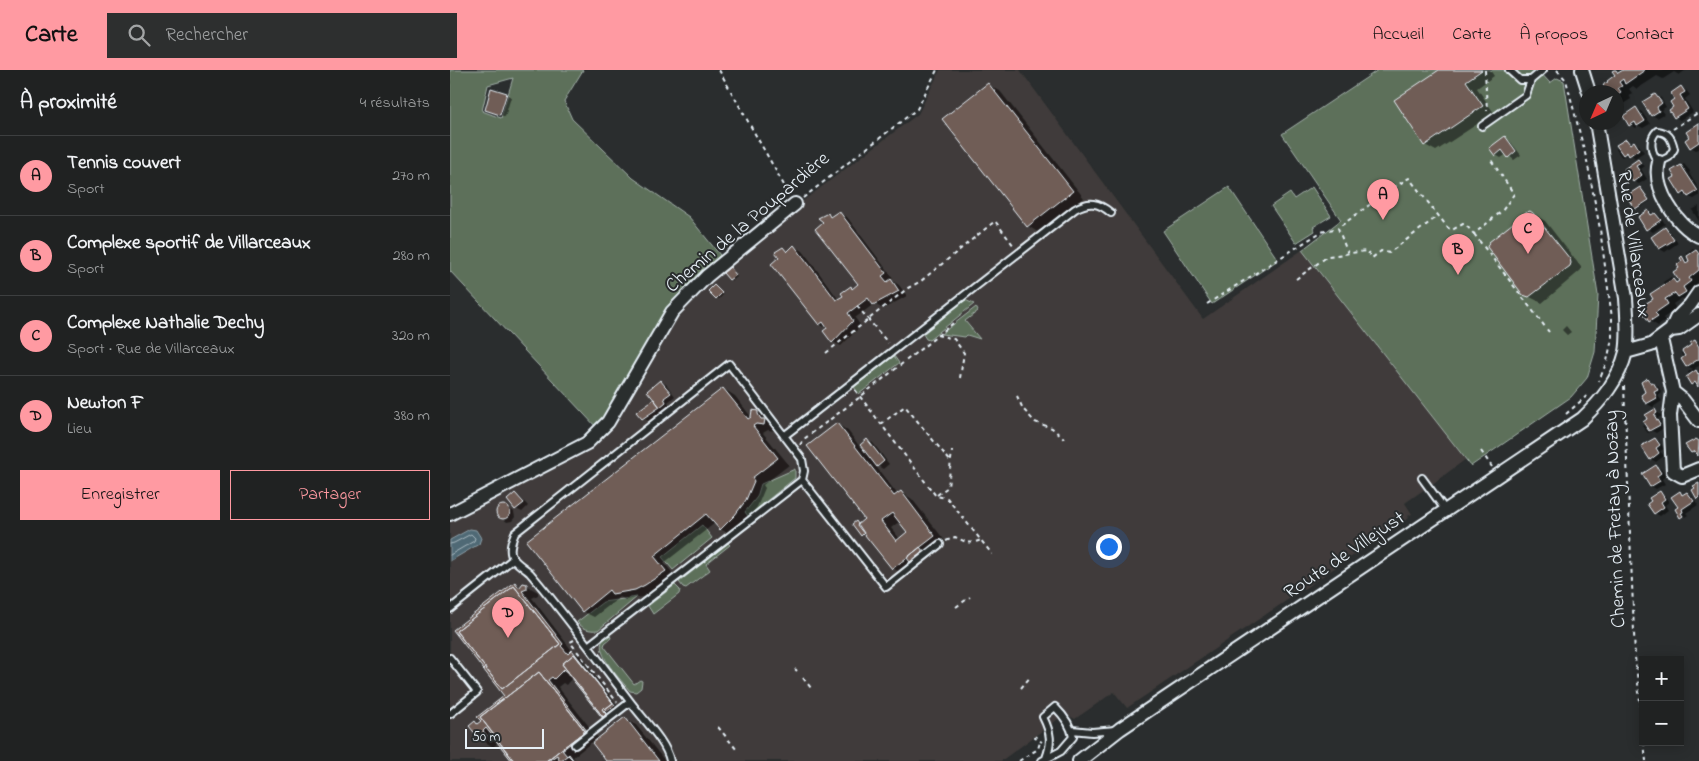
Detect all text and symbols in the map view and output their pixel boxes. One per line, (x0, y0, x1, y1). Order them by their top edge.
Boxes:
search box (107, 13, 457, 58)
text: Carte (25, 18, 77, 53)
icon: search (125, 21, 153, 49)
text: Rechercher (165, 22, 248, 49)
text: Accueil (1372, 22, 1424, 48)
text: Carte (1452, 22, 1491, 48)
text: À propos (1519, 22, 1588, 48)
text: Contact (1616, 22, 1674, 48)
north arrow (1579, 85, 1624, 130)
text: À proximité (20, 88, 117, 118)
text: 4 résultats (360, 91, 430, 115)
street label: Chemin de la Poupardière (659, 145, 837, 301)
text: Tennis couvert (67, 150, 181, 177)
text: A (31, 164, 41, 188)
text: 270 m (392, 164, 430, 188)
street label: Rue de Villarceaux (1608, 169, 1658, 319)
text: Sport (67, 177, 105, 201)
pin: A (1367, 179, 1399, 220)
pin: C (1512, 213, 1544, 254)
text: Complexe sportif de Villarceaux (67, 230, 311, 257)
pin: B (1442, 234, 1474, 275)
text: B (31, 244, 41, 268)
text: 280 m (393, 244, 430, 268)
text: Sport (67, 257, 105, 281)
text: Complexe Nathalie Dechy (67, 310, 264, 337)
text: C (32, 324, 40, 348)
text: 320 m (392, 324, 430, 348)
text: Sport · Rue de Villarceaux (67, 337, 235, 361)
text: Newton F (67, 390, 144, 417)
text: D (30, 404, 42, 428)
text: 380 m (394, 404, 430, 428)
street label: Chemin de Fretay à Nozay (1598, 410, 1634, 628)
text: Lieu (67, 417, 92, 441)
button: Enregistrer (20, 470, 220, 520)
button: Partager (230, 470, 430, 520)
street label: Route de Villejust (1279, 504, 1412, 607)
your location (1096, 534, 1122, 560)
pin: D (492, 597, 524, 638)
map controls (1639, 656, 1684, 746)
button: + (1639, 656, 1684, 701)
button: − (1639, 701, 1684, 746)
scale bar (465, 726, 544, 749)
text: 50 m (472, 727, 500, 748)

